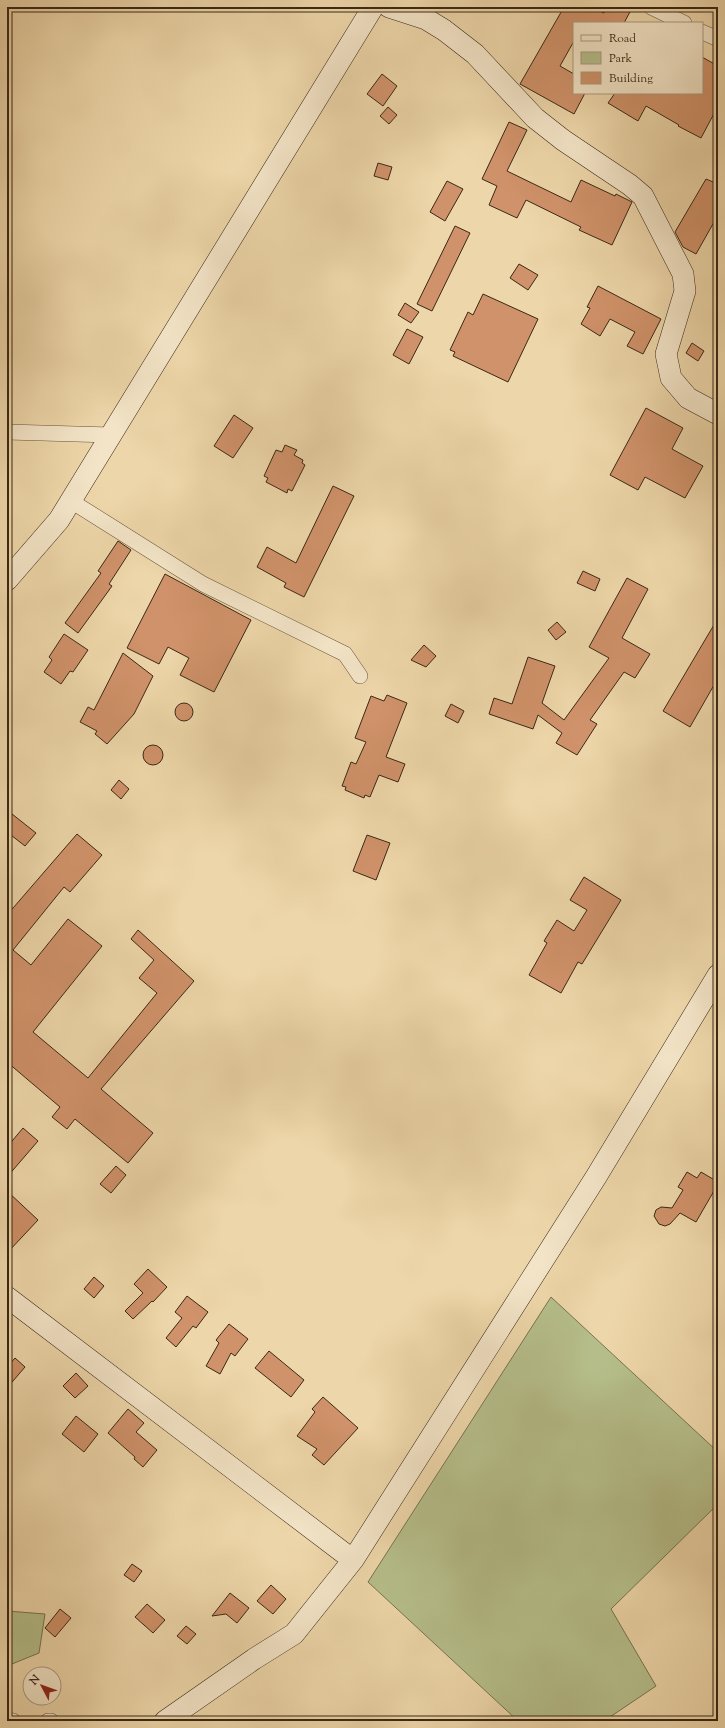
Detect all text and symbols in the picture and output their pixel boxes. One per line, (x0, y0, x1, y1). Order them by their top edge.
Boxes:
legend (573, 22, 703, 94)
text: Road (609, 30, 636, 48)
text: Park (609, 50, 632, 68)
text: Building (609, 70, 653, 88)
north arrow (22, 1666, 62, 1706)
text: N (26, 1671, 44, 1689)

